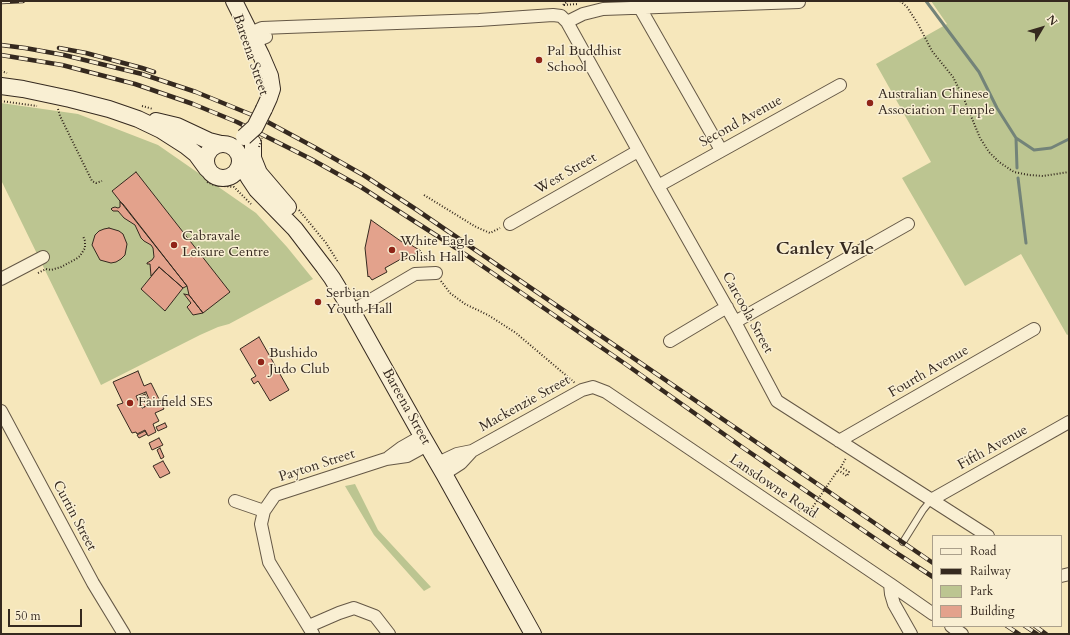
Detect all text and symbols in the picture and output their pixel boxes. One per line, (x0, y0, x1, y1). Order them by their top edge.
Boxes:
north arrow (1022, 8, 1062, 48)
street label: Bareena Street (228, 12, 272, 98)
text: N (1043, 12, 1061, 29)
place label: Pal Buddhist School (547, 44, 621, 76)
marker: Pal Buddhist School (534, 55, 544, 65)
place label: Australian Chinese Association Temple (878, 87, 995, 120)
street label: Second Avenue (697, 92, 785, 152)
marker: Australian Chinese Association Temple (865, 98, 875, 108)
street label: West Street (532, 150, 600, 198)
place label: Cabravale Leisure Centre (182, 229, 269, 262)
place label: White Eagle Polish Hall (400, 234, 474, 266)
district label: Canley Vale (776, 239, 874, 261)
marker: Cabravale Leisure Centre (169, 240, 179, 250)
marker: White Eagle Polish Hall (387, 245, 397, 255)
street label: Carcoola Street (718, 269, 776, 357)
place label: Serbian Youth Hall (326, 286, 392, 318)
marker: Serbian Youth Hall (313, 297, 323, 307)
street label: Fourth Avenue (886, 342, 972, 402)
place label: Bushido Judo Club (269, 346, 330, 378)
marker: Bushido Judo Club (256, 357, 266, 367)
street label: Bareena Street (378, 366, 434, 448)
street label: Mackenzie Street (477, 372, 573, 436)
place label: Fairfield SES (138, 395, 213, 411)
marker: Fairfield SES (125, 398, 135, 408)
street label: Fifth Avenue (955, 422, 1031, 474)
street label: Payton Street (277, 446, 357, 486)
street label: Lansdowne Road (726, 451, 820, 523)
street label: Curtin Street (48, 478, 100, 554)
legend (932, 535, 1062, 627)
text: Road (970, 543, 996, 559)
text: Railway (970, 563, 1011, 579)
text: Park (970, 583, 993, 599)
scale bar (10, 601, 84, 627)
text: Building (970, 603, 1014, 619)
text: 50 m (15, 608, 41, 624)

